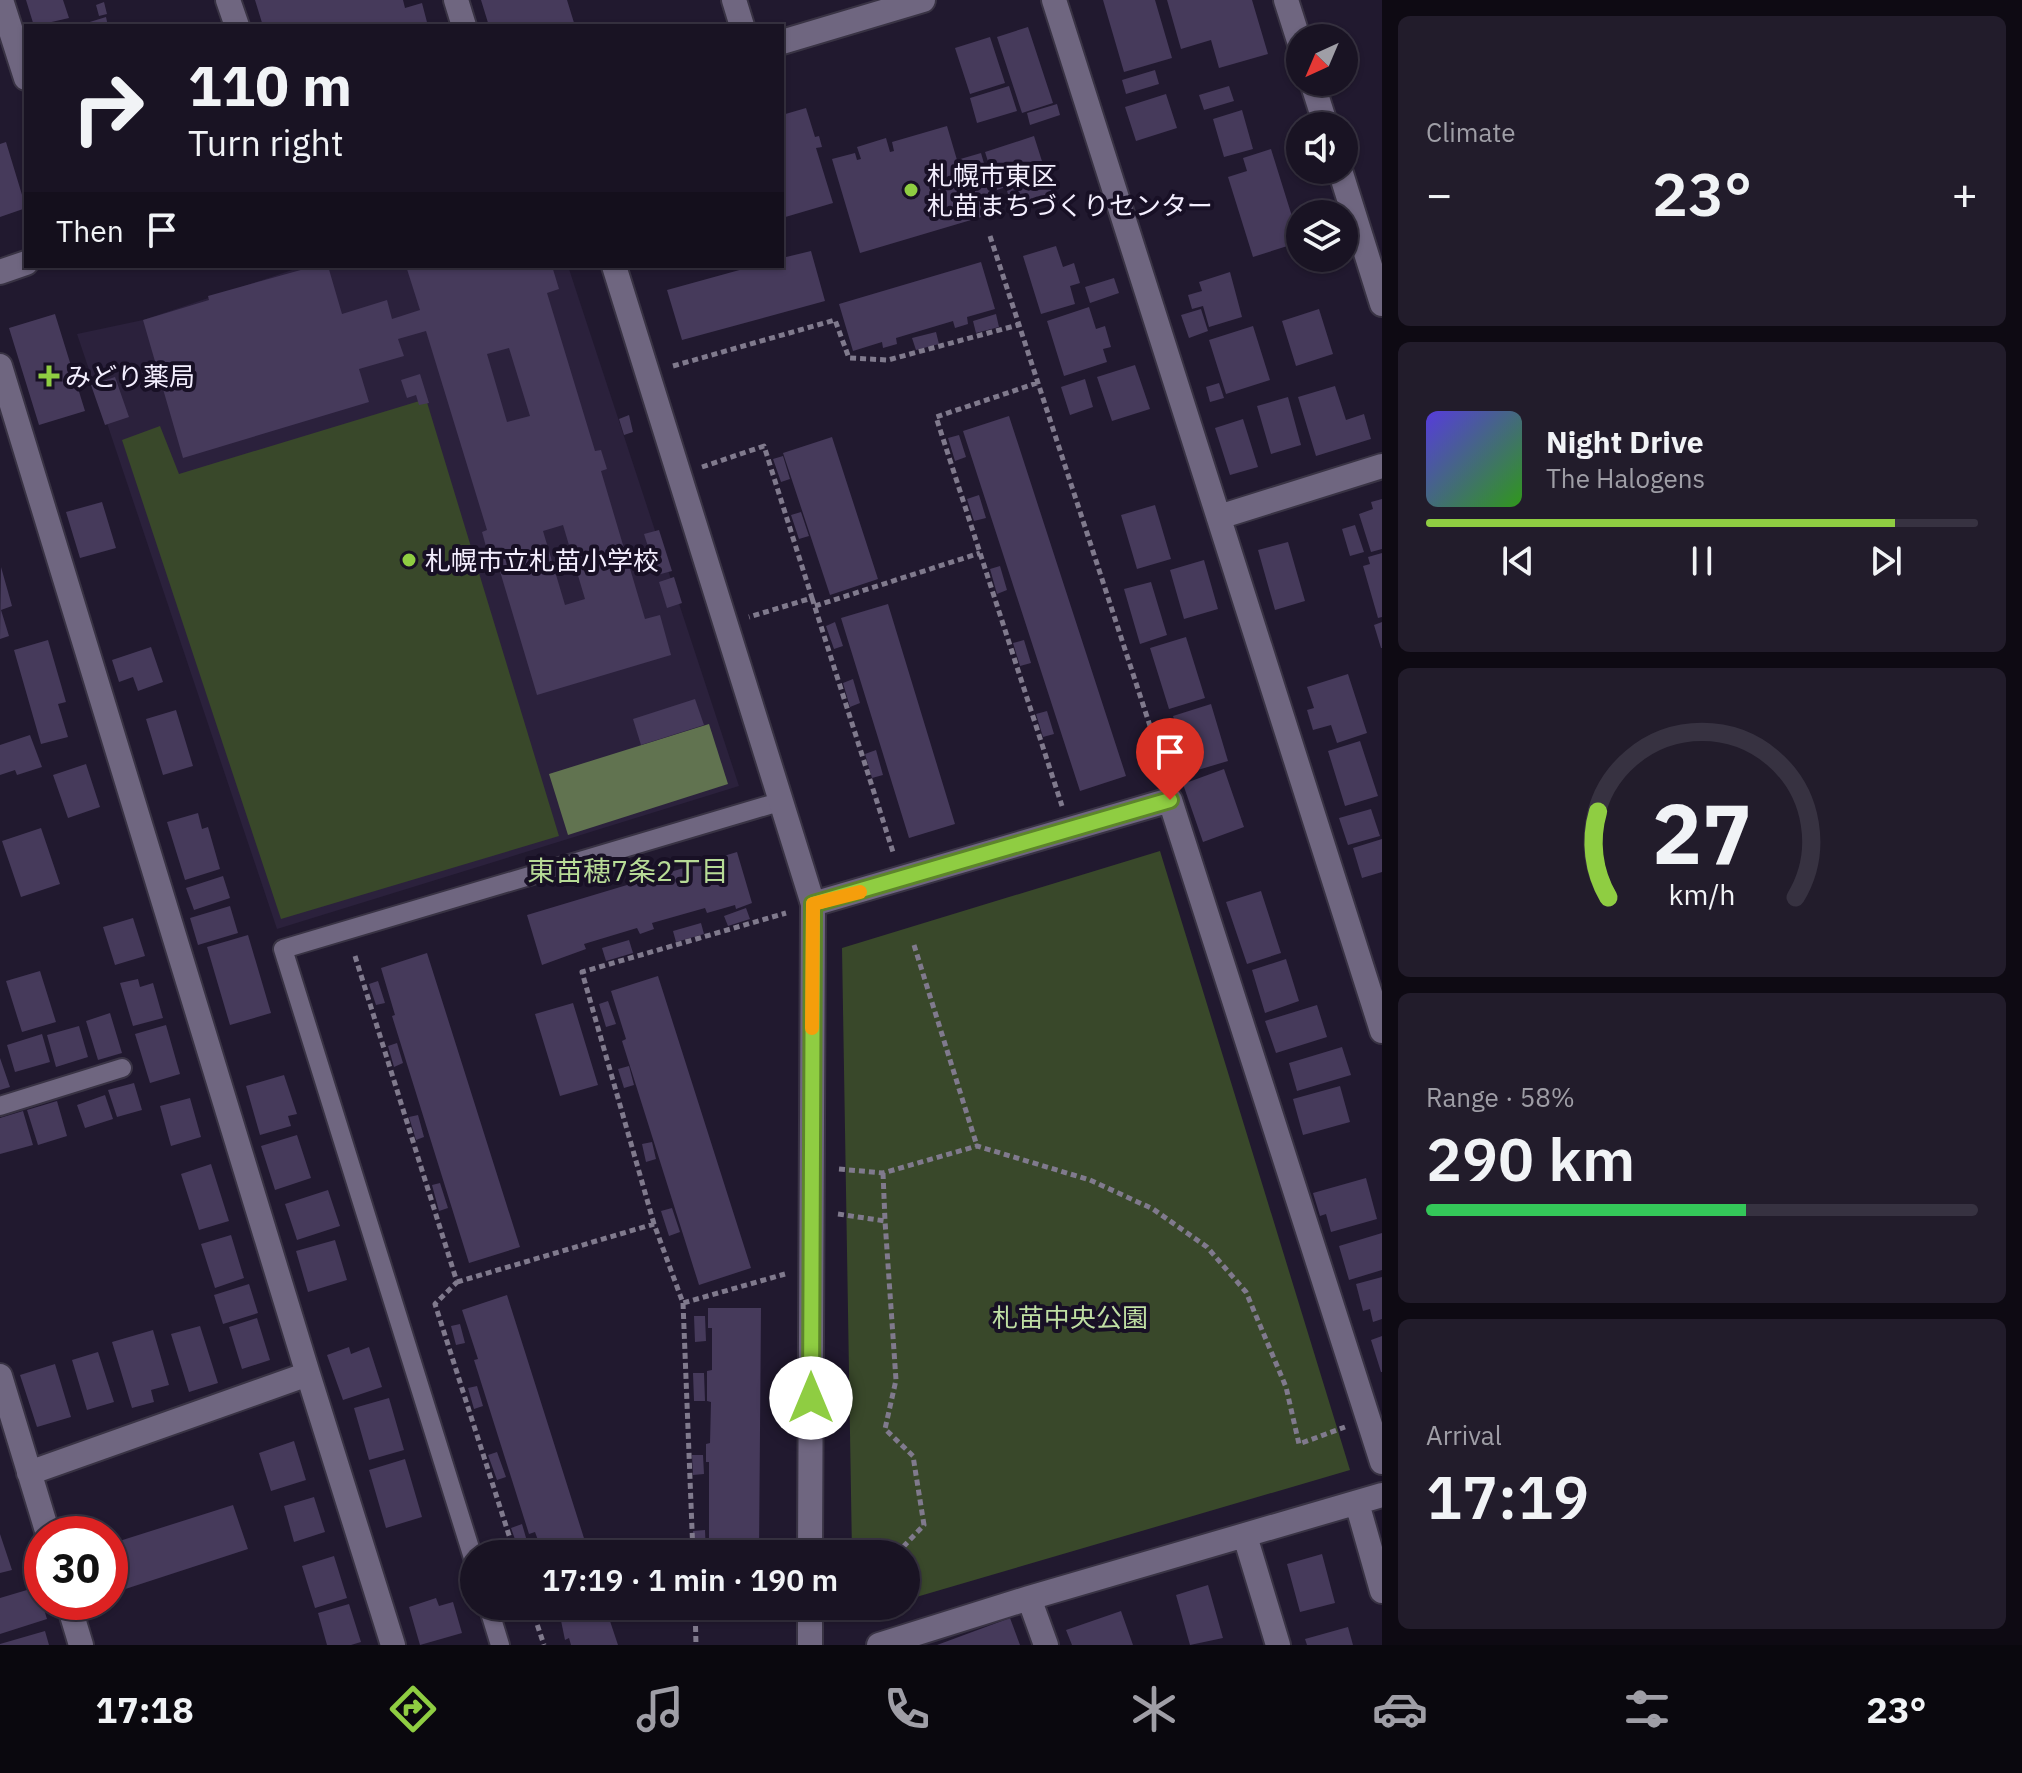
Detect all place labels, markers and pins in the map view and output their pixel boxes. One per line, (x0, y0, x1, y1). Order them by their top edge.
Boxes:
place label: 札幌市東区 札苗まちづくりセンター (927, 158, 1213, 222)
marker: 札幌市東区 札苗まちづくりセンター (902, 181, 920, 199)
place label: みどり薬局 (65, 359, 195, 393)
marker: みどり薬局 (40, 367, 58, 385)
place label: 札幌市立札苗小学校 (425, 543, 659, 577)
marker: 札幌市立札苗小学校 (400, 551, 418, 569)
pin (1136, 718, 1204, 800)

